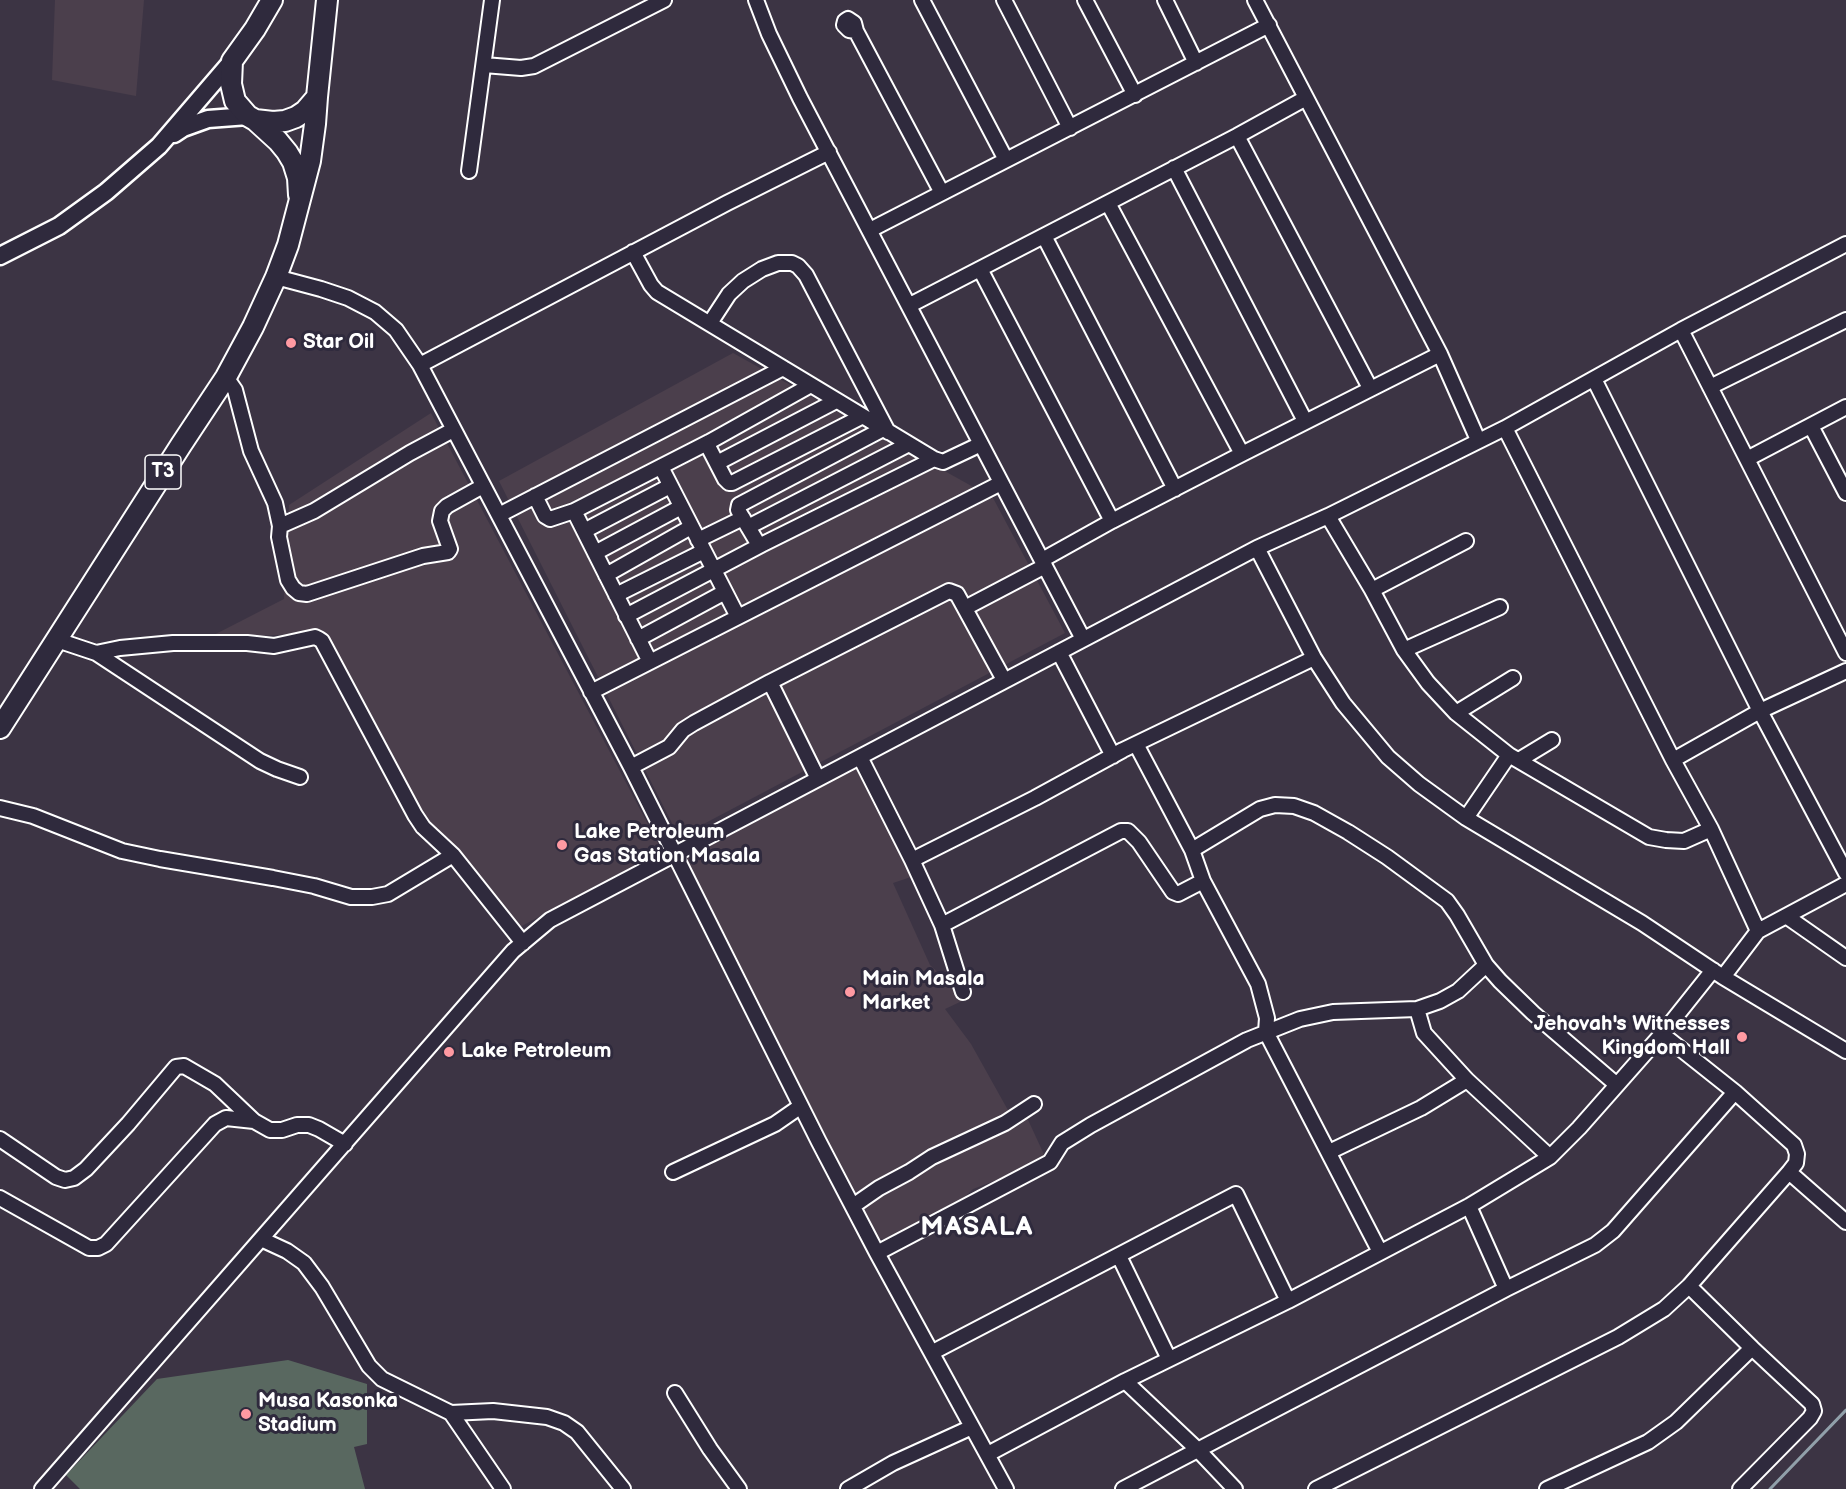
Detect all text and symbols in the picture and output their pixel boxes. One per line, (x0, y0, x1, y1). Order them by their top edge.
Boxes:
place label: Star Oil (303, 330, 374, 356)
marker: Star Oil (284, 336, 298, 350)
road number: T3 (145, 455, 181, 489)
place label: Lake Petroleum Gas Station Masala (574, 820, 760, 870)
marker: Lake Petroleum Gas Station Masala (555, 838, 569, 852)
place label: Main Masala Market (862, 967, 985, 1017)
marker: Main Masala Market (843, 985, 857, 999)
place label: Jehovah's Witnesses Kingdom Hall (1534, 1012, 1730, 1062)
marker: Jehovah's Witnesses Kingdom Hall (1735, 1030, 1749, 1044)
place label: Lake Petroleum (461, 1039, 611, 1065)
marker: Lake Petroleum (442, 1045, 456, 1059)
district label: MASALA (920, 1212, 1034, 1244)
place label: Musa Kasonka Stadium (258, 1389, 398, 1439)
marker: Musa Kasonka Stadium (239, 1407, 253, 1421)

